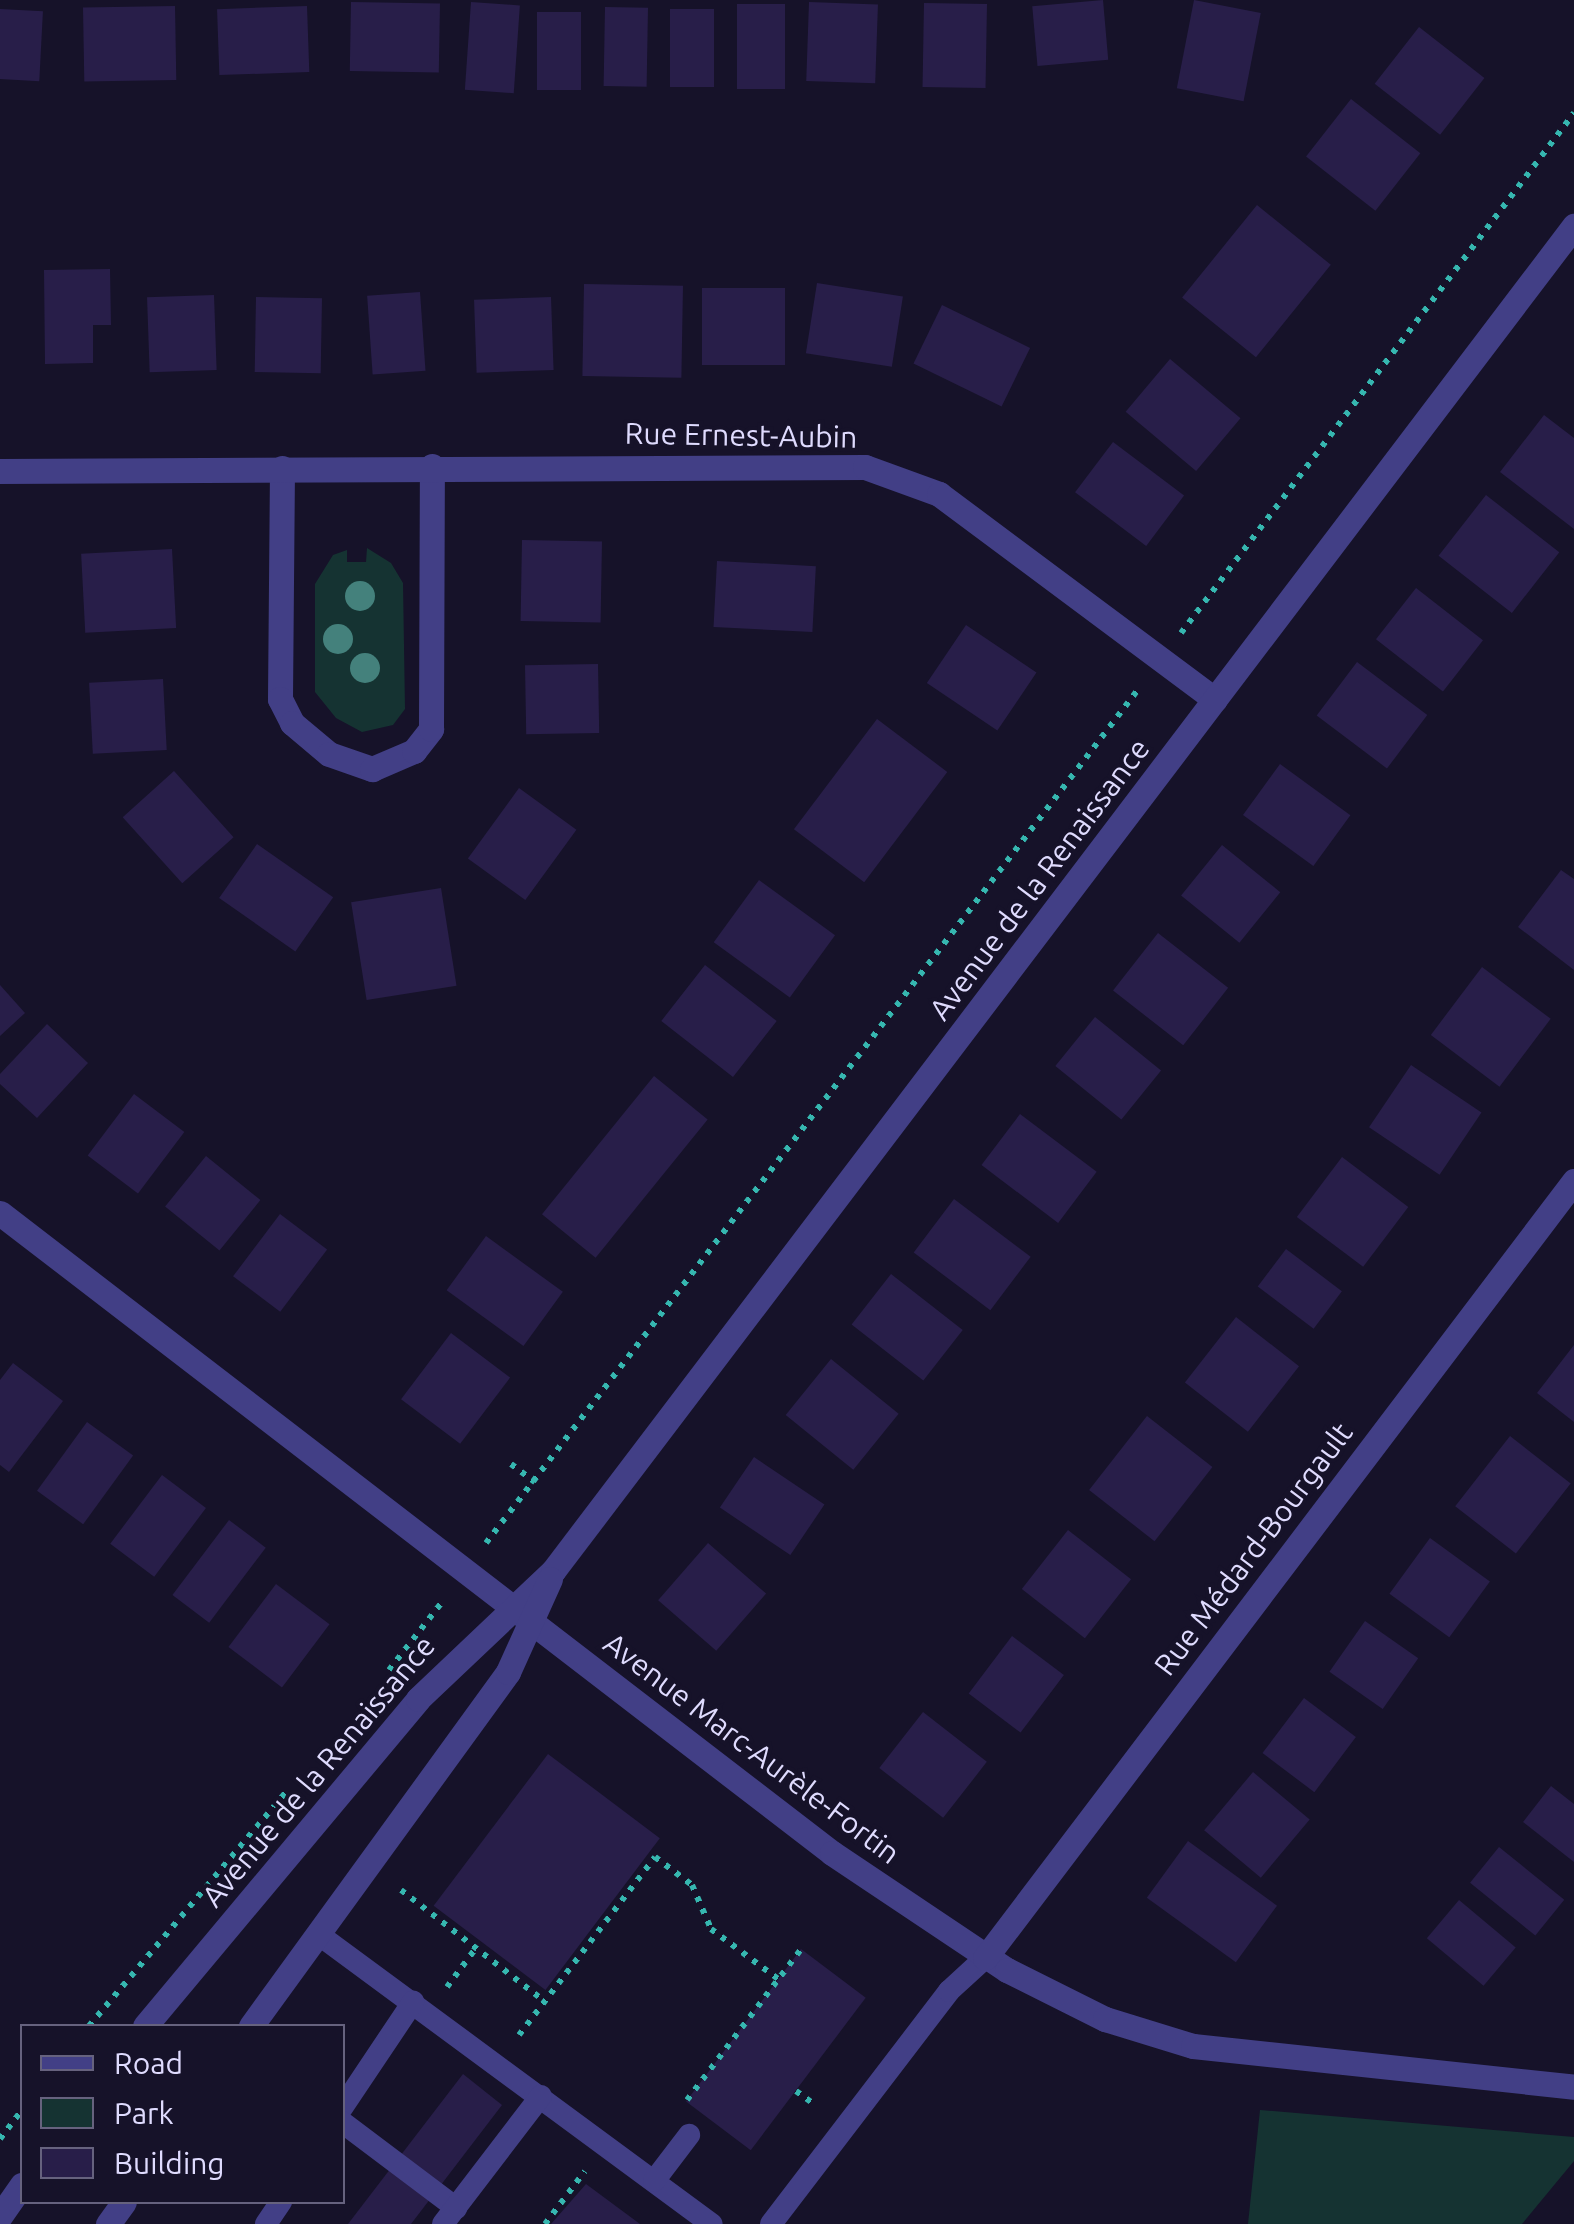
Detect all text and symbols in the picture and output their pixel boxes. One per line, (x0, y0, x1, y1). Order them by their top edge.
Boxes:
street label: Rue Ernest-Aubin (624, 415, 858, 455)
street label: Avenue de la Renaissance (921, 731, 1157, 1027)
street label: Rue Médard-Bourgault (1146, 1416, 1360, 1682)
street label: Avenue Marc-Aurèle-Fortin (597, 1625, 907, 1871)
street label: Avenue de la Renaissance (194, 1628, 442, 1914)
legend (20, 2024, 345, 2204)
text: Road (114, 2046, 183, 2080)
text: Park (114, 2096, 174, 2130)
text: Building (114, 2146, 225, 2180)

